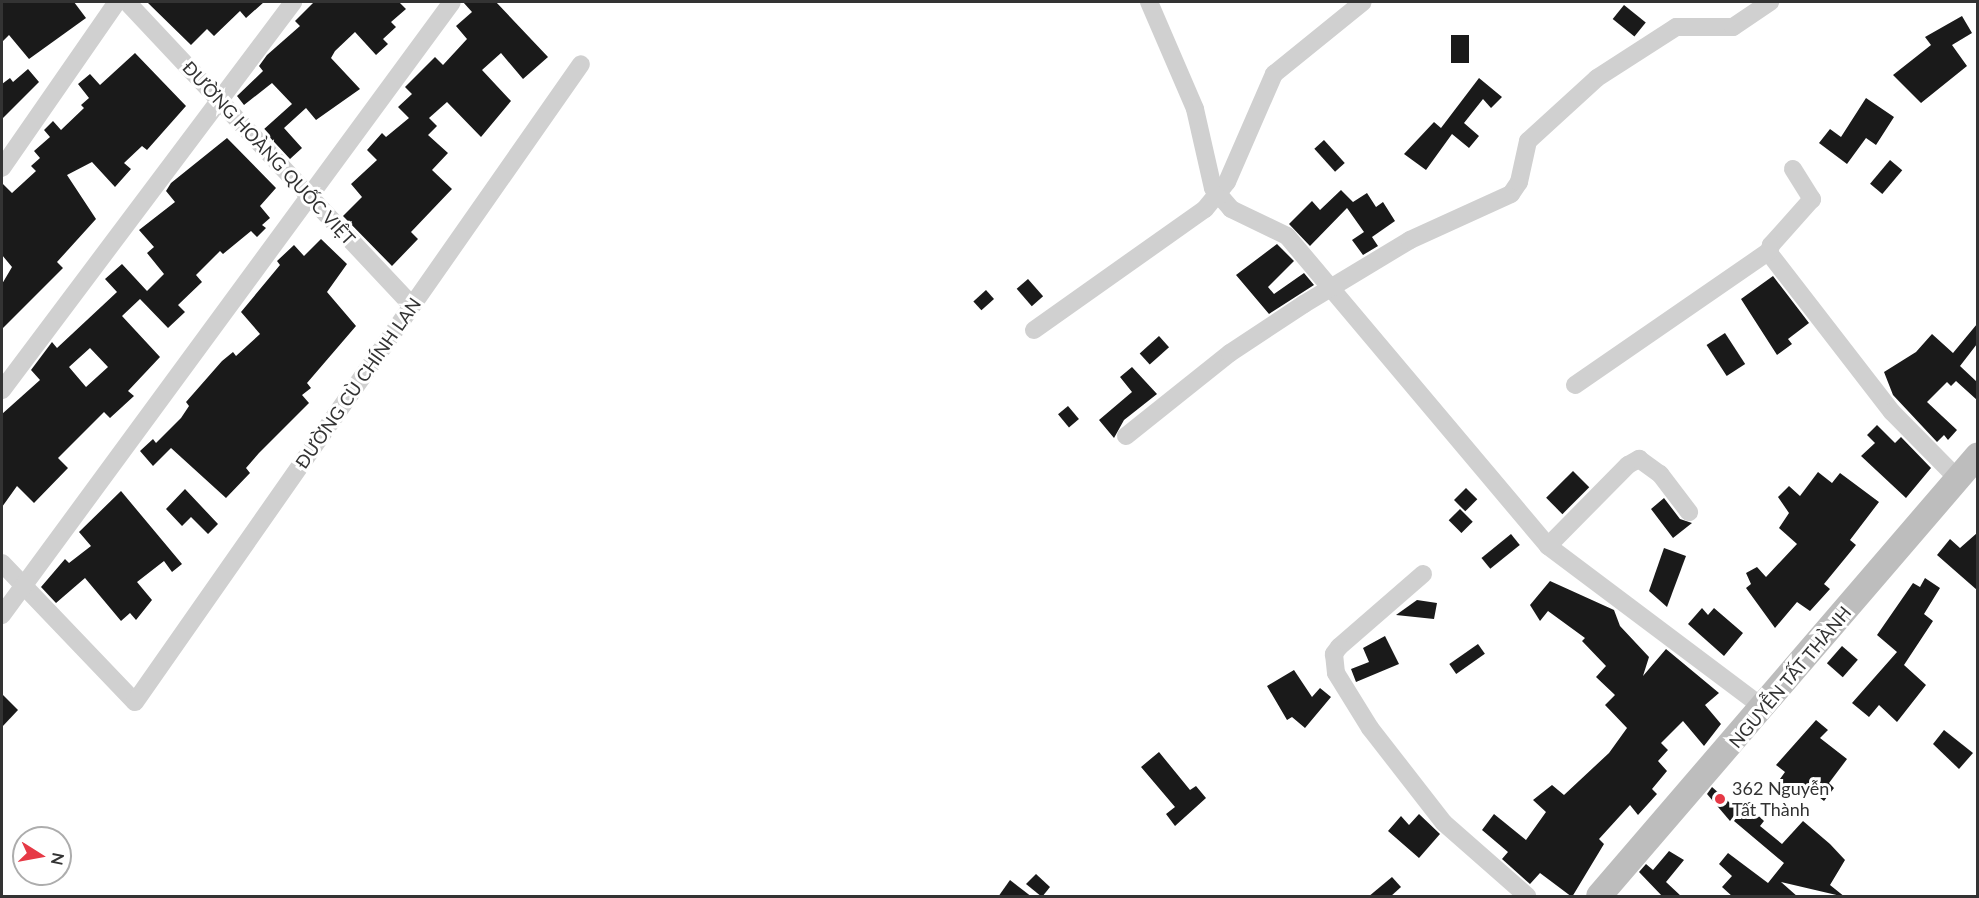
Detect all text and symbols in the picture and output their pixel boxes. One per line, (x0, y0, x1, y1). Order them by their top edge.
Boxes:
street label: ĐƯỜNG HOÀNG QUỐC VIỆT (178, 56, 360, 250)
street label: ĐƯỜNG CÙ CHÍNH LAN (291, 293, 425, 473)
street label: NGUYỄN TẤT THÀNH (1724, 601, 1856, 753)
place label: 362 Nguyễn Tất Thành (1732, 778, 1829, 820)
marker: 362 Nguyễn Tất Thành (1713, 792, 1727, 806)
north arrow (12, 826, 72, 886)
text: N (48, 851, 69, 867)

